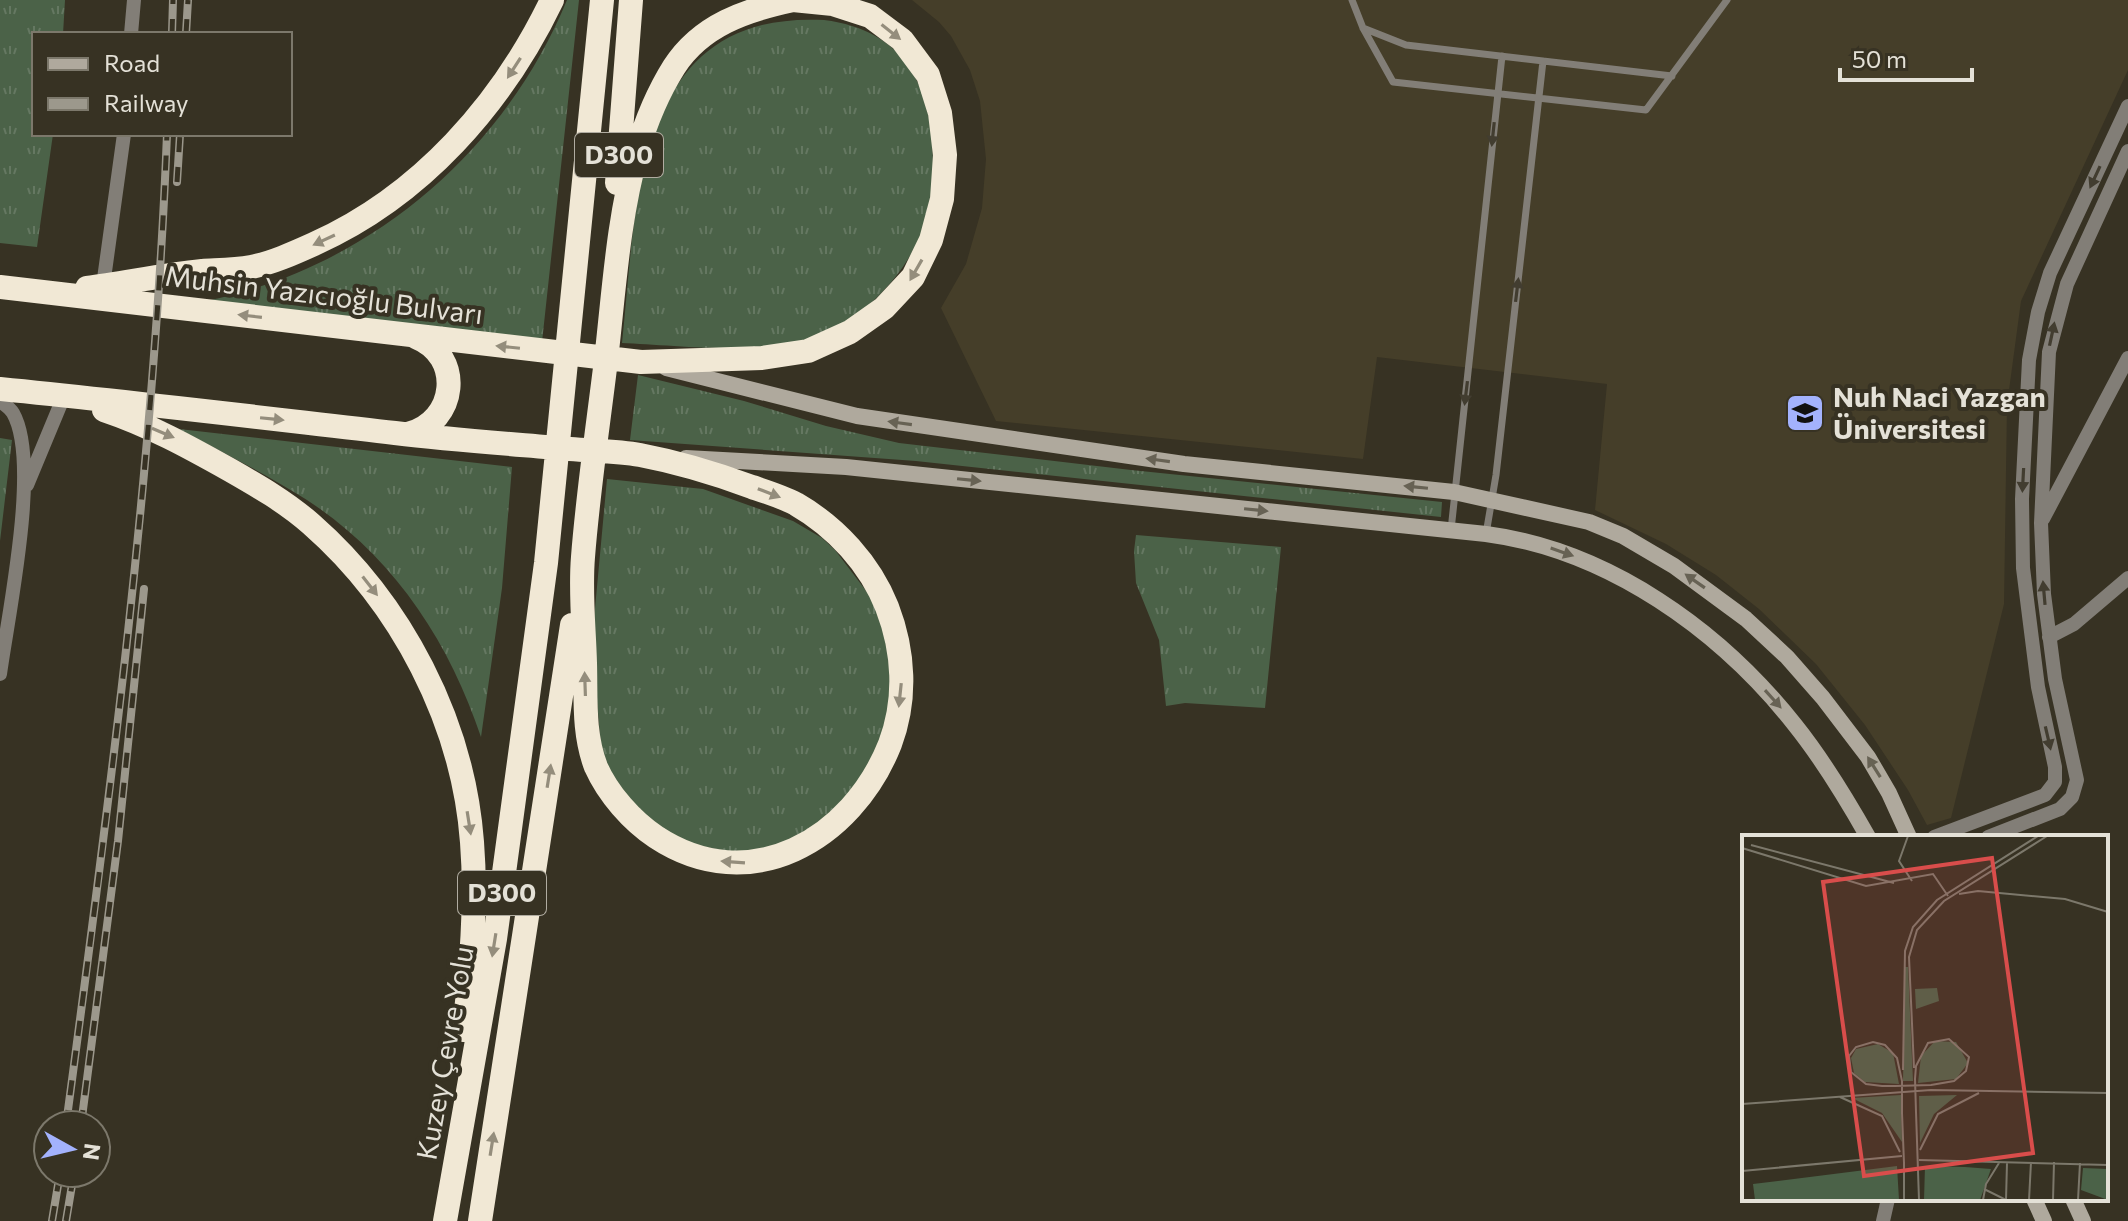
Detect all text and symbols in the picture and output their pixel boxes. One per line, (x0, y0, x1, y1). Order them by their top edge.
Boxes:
one-way arrow (881, 23, 901, 39)
legend (32, 32, 292, 136)
scale bar (1840, 32, 1972, 82)
text: 50 m (1852, 44, 1907, 73)
text: Road (104, 48, 160, 77)
one-way arrow (507, 57, 522, 78)
text: Railway (104, 88, 189, 117)
one-way arrow (1486, 122, 1499, 147)
road number: D300 (575, 133, 663, 177)
one-way arrow (2088, 165, 2102, 188)
one-way arrow (312, 233, 335, 247)
street label: Muhsin Yazıcıoğlu Bulvarı (163, 258, 485, 330)
one-way arrow (909, 259, 923, 281)
one-way arrow (1510, 277, 1523, 302)
one-way arrow (237, 310, 262, 323)
one-way arrow (2047, 321, 2059, 346)
one-way arrow (495, 340, 520, 353)
place label: Nuh Naci Yazgan Üniversitesi (1833, 379, 2046, 445)
one-way arrow (1459, 380, 1472, 405)
school or university icon: Nuh Naci Yazgan Üniversitesi (1784, 392, 1826, 434)
one-way arrow (260, 413, 285, 426)
one-way arrow (888, 416, 913, 429)
one-way arrow (151, 427, 175, 440)
one-way arrow (1145, 453, 1170, 466)
one-way arrow (2016, 468, 2029, 493)
one-way arrow (957, 474, 982, 487)
one-way arrow (1403, 481, 1428, 494)
one-way arrow (757, 487, 781, 500)
one-way arrow (1244, 504, 1269, 517)
one-way arrow (1550, 547, 1574, 559)
one-way arrow (1685, 574, 1706, 589)
one-way arrow (362, 576, 378, 596)
one-way arrow (2037, 580, 2050, 605)
one-way arrow (579, 671, 592, 696)
one-way arrow (893, 683, 906, 708)
one-way arrow (1764, 690, 1782, 709)
one-way arrow (2043, 725, 2055, 750)
one-way arrow (1868, 756, 1882, 778)
one-way arrow (543, 763, 556, 788)
one-way arrow (463, 811, 476, 836)
inset map (1742, 835, 2108, 1201)
one-way arrow (720, 855, 745, 868)
road number: D300 (458, 871, 546, 915)
one-way arrow (487, 933, 500, 958)
street label: Kuzey Çevre Yolu (409, 943, 480, 1162)
north arrow (32, 1109, 112, 1189)
one-way arrow (486, 1131, 498, 1156)
text: N (78, 1142, 107, 1162)

